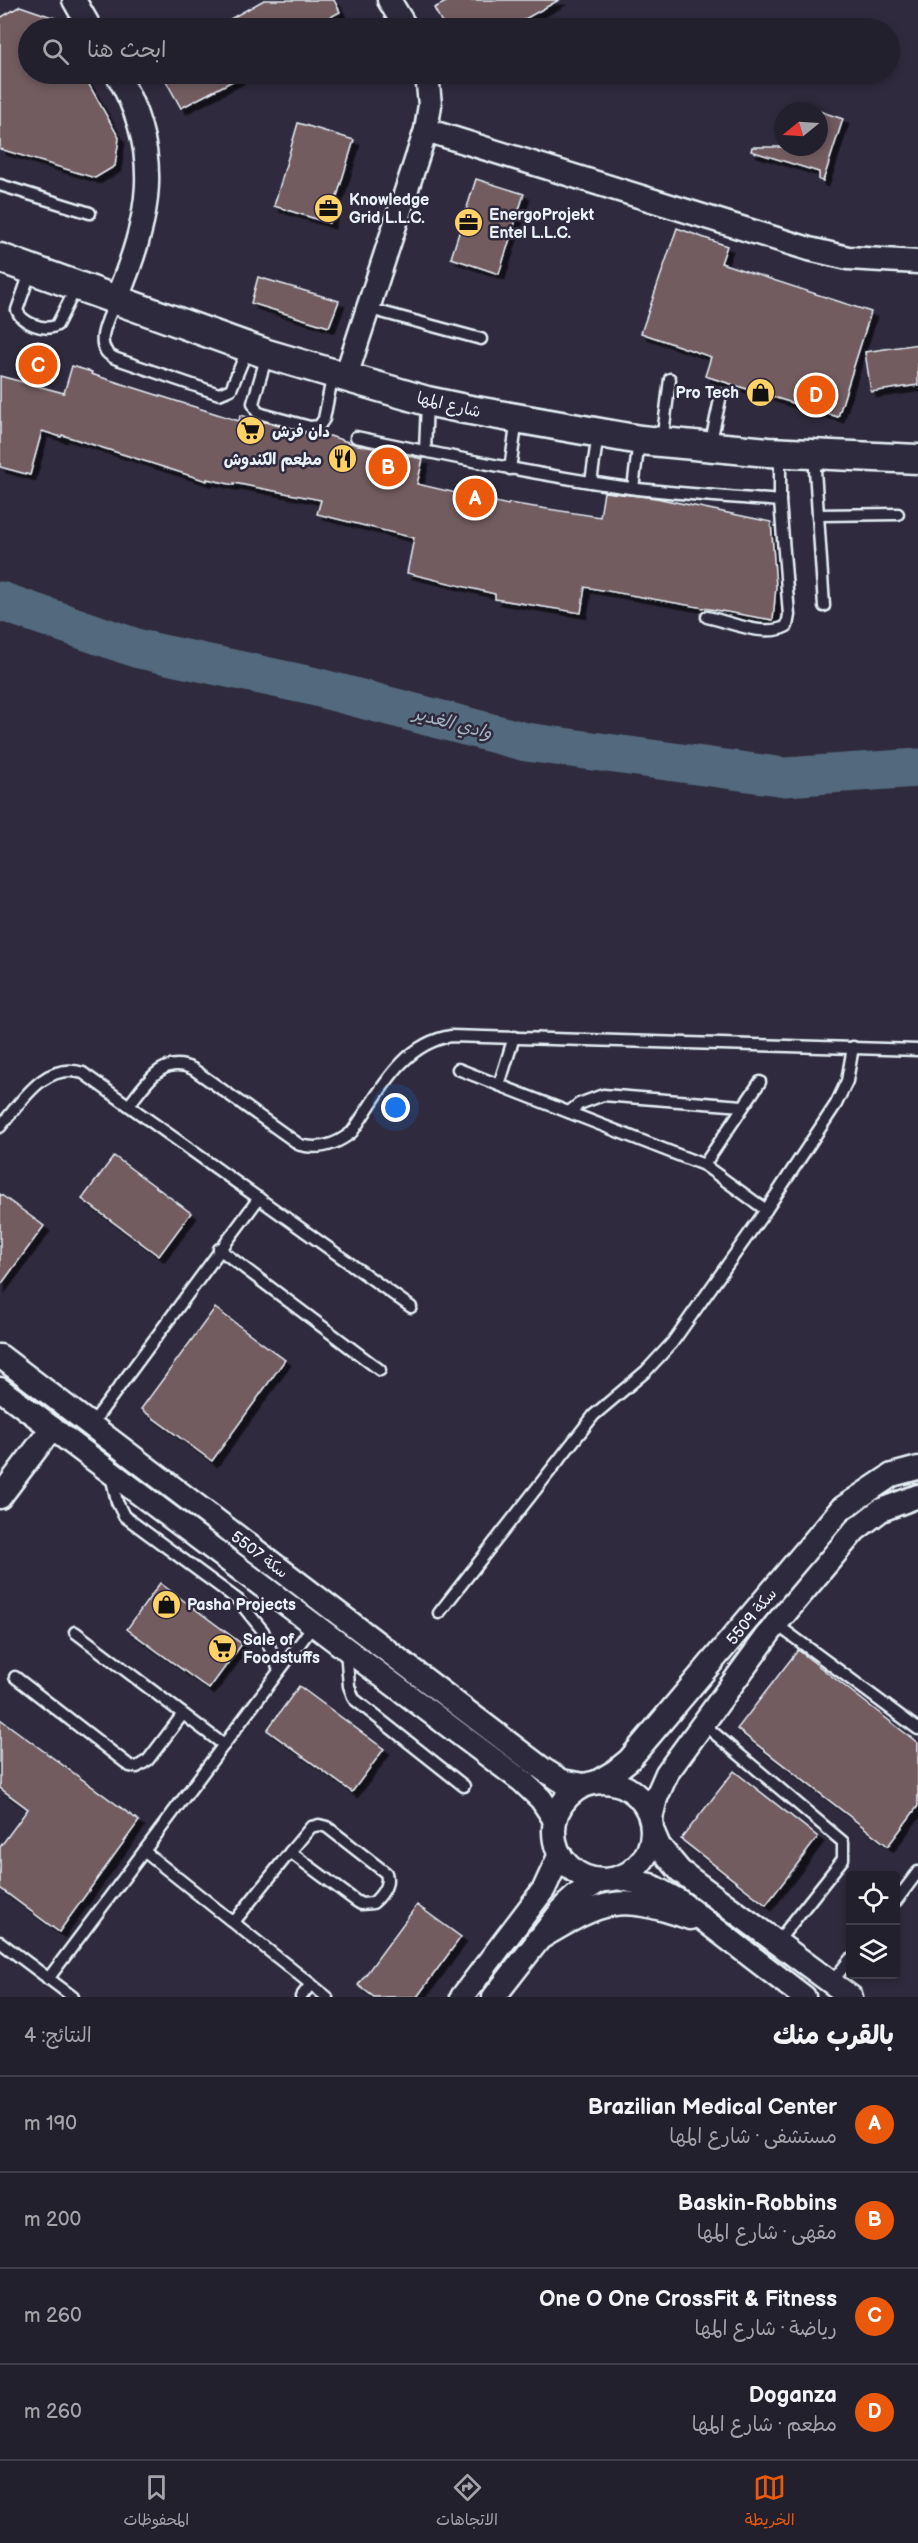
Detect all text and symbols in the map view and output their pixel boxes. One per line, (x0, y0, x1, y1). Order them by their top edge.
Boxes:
search box (18, 18, 900, 84)
icon: search (39, 35, 72, 68)
text: ابحث هنا (87, 37, 167, 64)
north arrow (774, 102, 828, 156)
place label: Knowledge Grid L.L.C. (349, 191, 429, 228)
office icon: Knowledge Grid L.L.C. (312, 192, 344, 224)
place label: EnergoProjekt Entel L.L.C. (489, 206, 595, 243)
office icon: EnergoProjekt Entel L.L.C. (452, 207, 484, 239)
pin: C (18, 342, 57, 388)
pin: D (796, 372, 836, 418)
shop icon: Pro Tech (744, 376, 776, 408)
place label: Pro Tech (676, 384, 739, 403)
street label: شارع المها (415, 389, 483, 423)
supermarket icon: دان فرش (235, 415, 267, 447)
place label: دان فرش (272, 423, 330, 442)
restaurant icon: مطعم الكندوش (327, 443, 359, 475)
pin: B (368, 444, 408, 490)
place label: مطعم الكندوش (224, 451, 322, 472)
pin: A (456, 476, 494, 520)
water label: وادي الغدير (409, 702, 495, 746)
your location (381, 1093, 410, 1122)
street label: سكة 5507 (227, 1528, 291, 1583)
street label: سكة 5509 (723, 1585, 781, 1649)
shop icon: Pasha Projects (150, 1588, 182, 1620)
place label: Pasha Projects (187, 1596, 296, 1615)
place label: Sale of Foodstuffs (243, 1631, 320, 1668)
supermarket icon: Sale of Foodstuffs (206, 1632, 238, 1664)
map controls (846, 1871, 900, 1979)
button: locate (846, 1871, 900, 1925)
button: layers (846, 1925, 900, 1979)
text: بالقرب منك (773, 2021, 894, 2052)
text: النتائج: 4 (24, 2024, 92, 2048)
text: Brazilian Medical Center (588, 2094, 837, 2121)
text: 190 m (24, 2112, 77, 2136)
text: A (868, 2112, 881, 2136)
text: مستشفى · شارع المها (669, 2125, 837, 2149)
text: Baskin-Robbins (678, 2190, 837, 2217)
text: 200 m (24, 2208, 81, 2232)
text: B (867, 2208, 882, 2232)
text: مقهى · شارع المها (697, 2221, 837, 2245)
text: One O One CrossFit & Fitness (539, 2286, 837, 2313)
text: 260 m (24, 2304, 82, 2328)
text: C (867, 2304, 882, 2328)
text: رياضة · شارع المها (695, 2317, 837, 2341)
text: Doganza (749, 2382, 837, 2409)
text: 260 m (24, 2400, 82, 2424)
text: D (868, 2400, 881, 2424)
text: مطعم · شارع المها (692, 2413, 837, 2437)
tab: المحفوظات (123, 2471, 189, 2534)
tab: الاتجاهات (436, 2471, 498, 2534)
tab: الخريطة (745, 2471, 795, 2534)

